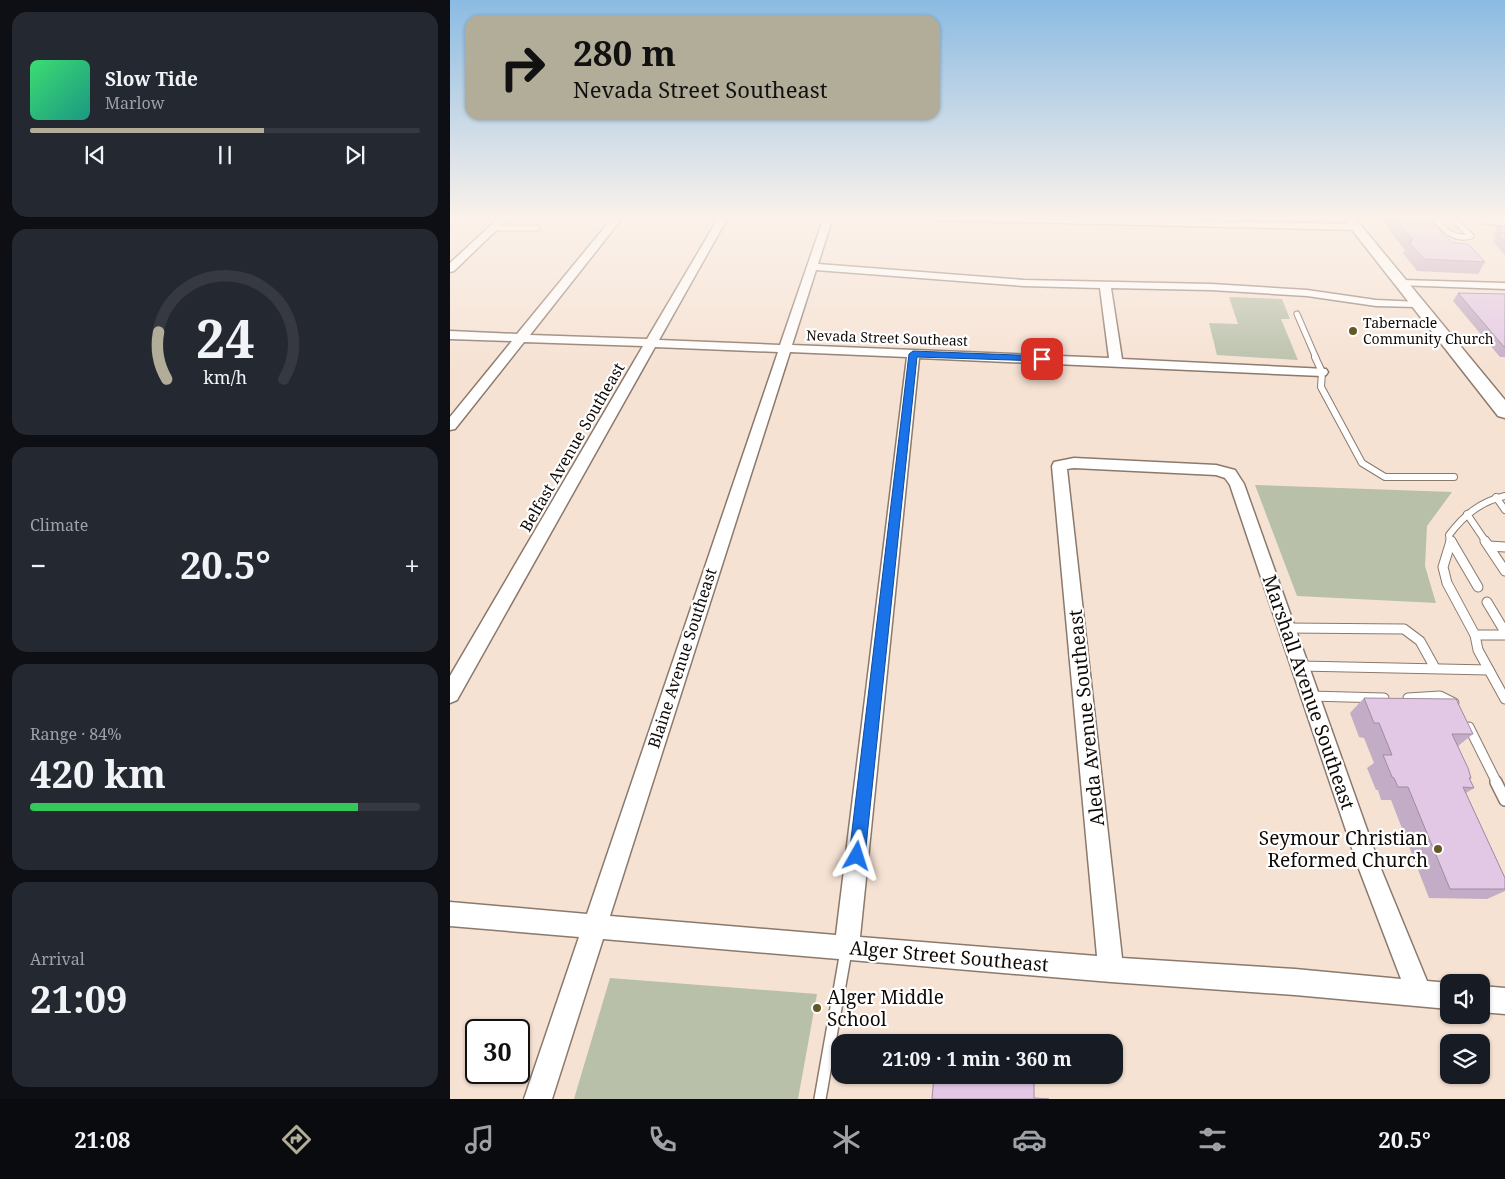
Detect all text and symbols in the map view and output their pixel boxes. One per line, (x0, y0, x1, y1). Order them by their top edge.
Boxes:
text: 280 m (573, 29, 676, 76)
icon: right (490, 35, 555, 100)
text: Slow Tide (105, 66, 198, 92)
text: Nevada Street Southeast (573, 74, 828, 104)
text: Marlow (105, 92, 165, 114)
icon: previous (81, 141, 109, 169)
icon: pause (211, 141, 239, 169)
icon: next (341, 141, 369, 169)
text: 24 (196, 302, 254, 373)
place label: Tabernacle Community Church (1363, 313, 1494, 348)
street label: Nevada Street Southeast (806, 325, 968, 350)
marker: Tabernacle Community Church (1347, 325, 1359, 337)
pin (1021, 338, 1063, 380)
icon: arrive (1028, 345, 1056, 373)
street label: Belfast Avenue Southeast (515, 358, 630, 535)
text: km/h (203, 365, 247, 389)
text: Climate (30, 514, 88, 536)
text: 20.5° (180, 538, 271, 590)
text: − (30, 546, 46, 584)
text: + (404, 546, 420, 584)
street label: Blaine Avenue Southeast (642, 565, 722, 751)
street label: Marshall Avenue Southeast (1257, 571, 1362, 813)
street label: Aleda Avenue Southeast (1062, 608, 1110, 828)
text: Range · 84% (30, 723, 122, 745)
text: 420 km (30, 747, 166, 799)
place label: Seymour Christian Reformed Church (1259, 825, 1428, 873)
position arrow (830, 829, 882, 881)
marker: Seymour Christian Reformed Church (1432, 843, 1444, 855)
street label: Alger Street Southeast (848, 934, 1050, 978)
text: Arrival (30, 948, 85, 970)
text: 21:09 (30, 972, 127, 1024)
map controls (1440, 974, 1490, 1084)
button: sound (1440, 974, 1490, 1024)
place label: Alger Middle School (827, 984, 944, 1032)
marker: Alger Middle School (811, 1002, 823, 1014)
speed limit sign: 30 (465, 1019, 530, 1084)
button: layers (1440, 1034, 1490, 1084)
text: 21:09 · 1 min · 360 m (882, 1046, 1072, 1072)
icon: directions (279, 1122, 314, 1157)
icon: music (462, 1122, 497, 1157)
icon: phone (645, 1122, 680, 1157)
icon: climate (829, 1122, 864, 1157)
icon: car (1012, 1122, 1047, 1157)
icon: filters (1195, 1122, 1230, 1157)
text: 21:08 (74, 1124, 131, 1154)
text: 20.5° (1378, 1124, 1431, 1154)

